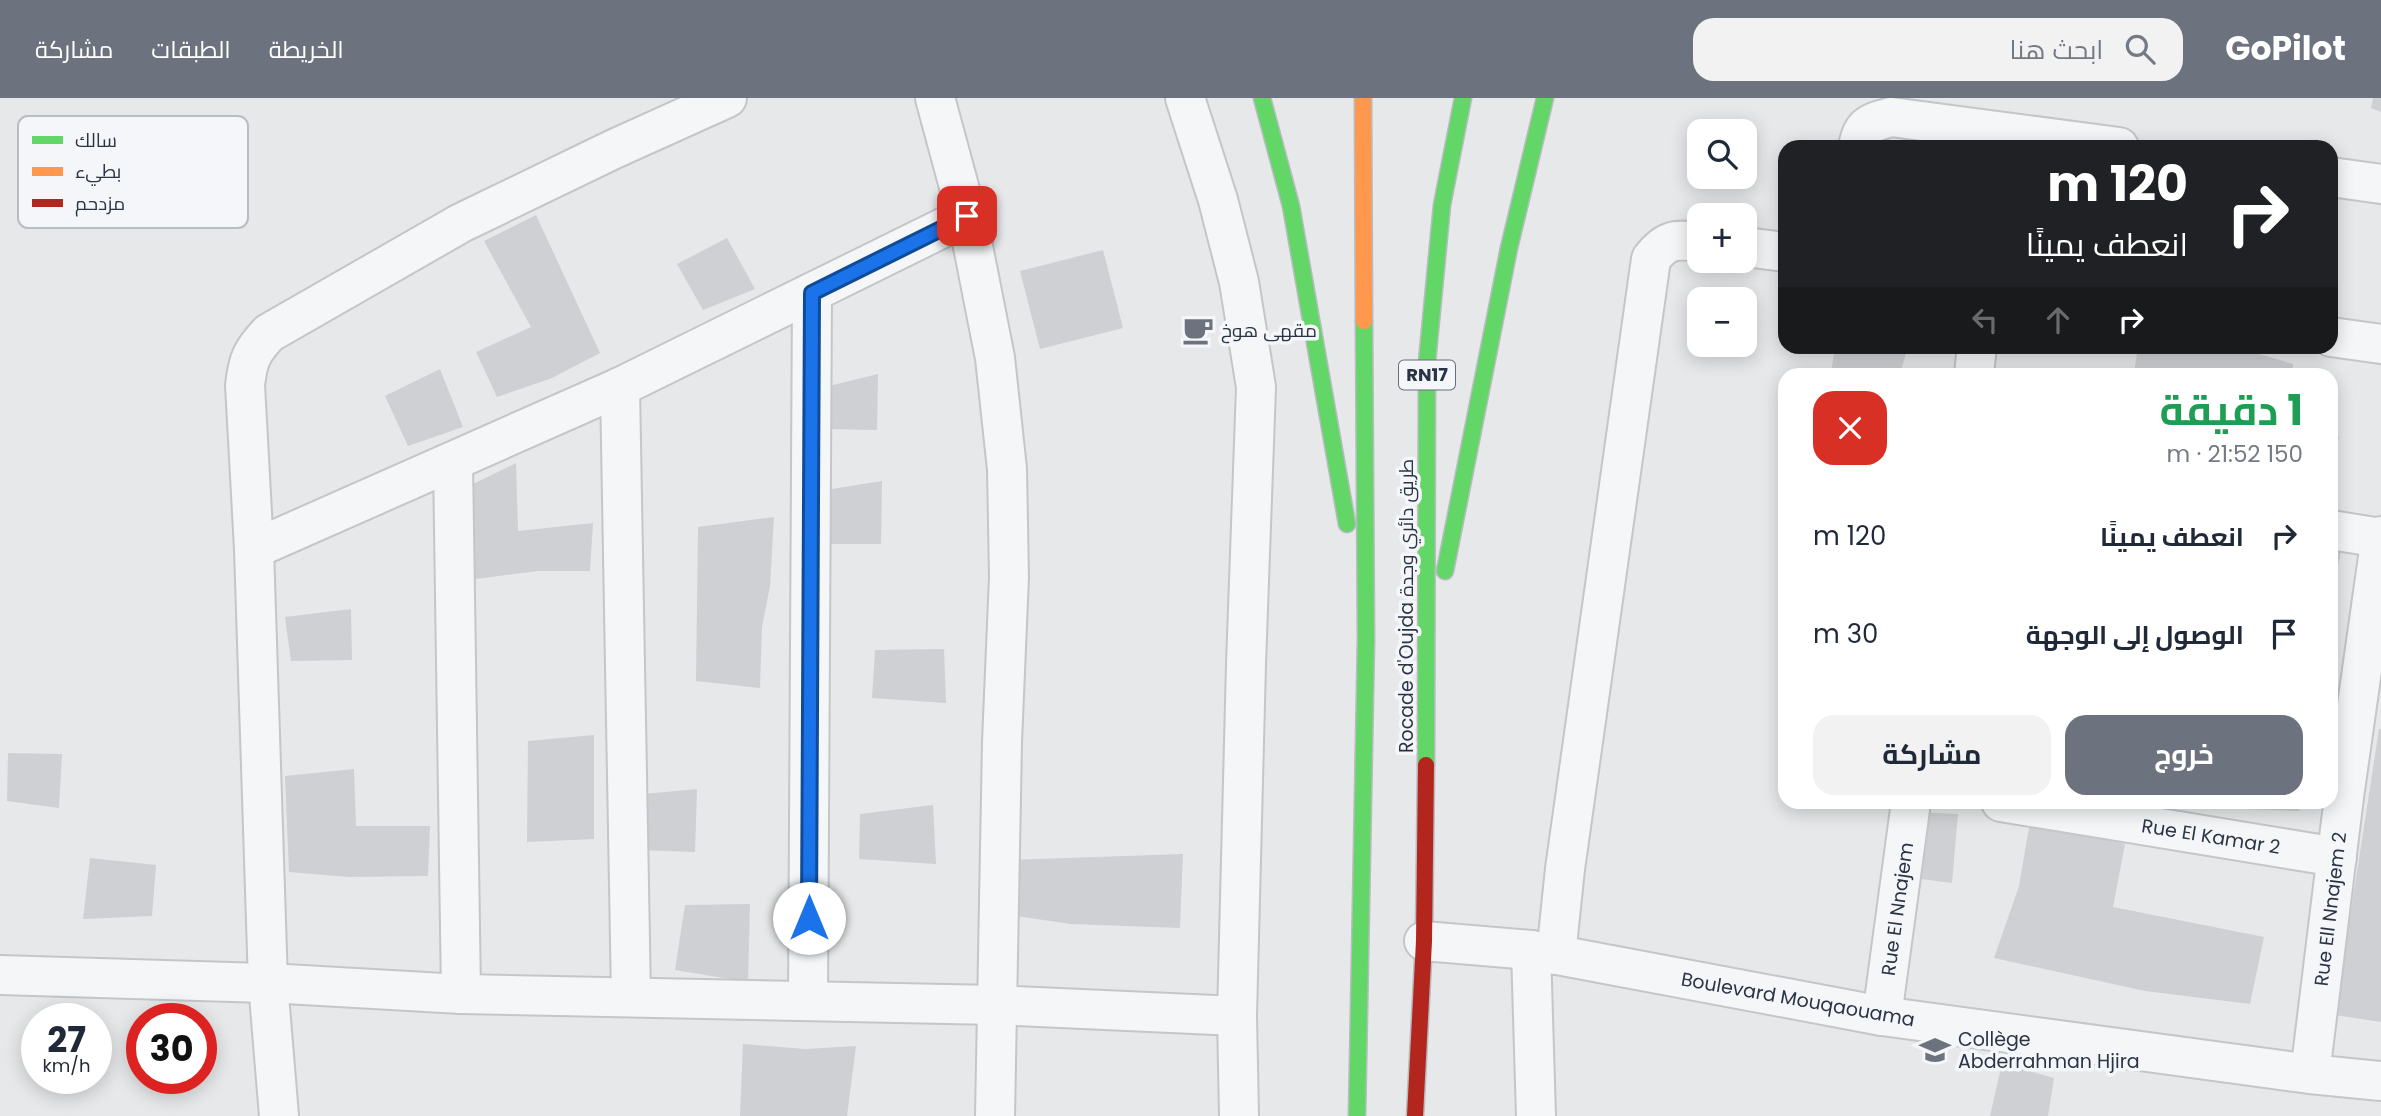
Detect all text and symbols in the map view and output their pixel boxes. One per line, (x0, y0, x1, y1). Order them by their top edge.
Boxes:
search box (1693, 18, 2183, 81)
text: GoPilot (2225, 25, 2346, 72)
icon: search (2121, 30, 2159, 68)
text: ابحث هنا (2010, 32, 2103, 68)
text: مشاركة (35, 33, 113, 66)
text: الطبقات (151, 33, 231, 66)
text: الخريطة (269, 33, 344, 66)
legend (18, 116, 248, 228)
map controls (1687, 119, 1757, 357)
button: search (1687, 119, 1757, 189)
text: سالك (75, 127, 117, 154)
text: 120 m (2047, 150, 2188, 218)
text: بطيء (75, 158, 121, 186)
icon: right (2212, 168, 2303, 259)
pin (937, 186, 997, 246)
text: مزدحم (75, 190, 125, 217)
icon: arrive (948, 197, 986, 235)
button: + (1687, 203, 1757, 273)
text: انعطف يمينًا (2026, 222, 2188, 267)
button: − (1687, 287, 1757, 357)
icon: left (1966, 301, 2004, 339)
icon: ahead (2039, 301, 2077, 339)
icon: right (2112, 301, 2150, 339)
cafe icon: مقهى هوخ (1181, 313, 1215, 347)
place label: مقهى هوخ (1221, 317, 1317, 344)
road number: RN17 (1399, 360, 1455, 390)
text: 1 دقيقة (2160, 381, 2303, 440)
button: close (1813, 391, 1887, 465)
text: 150 m · 21:52 (2167, 438, 2303, 470)
street label: Rocade d'Oujda طريق دائري وجدة (1393, 459, 1421, 753)
icon: right (2265, 517, 2303, 555)
text: 120 m (1813, 518, 1886, 554)
text: انعطف يمينًا (2100, 519, 2244, 555)
icon: arrive (2265, 615, 2303, 653)
text: 30 m (1813, 616, 1878, 652)
text: الوصول إلى الوجهة (2026, 617, 2244, 653)
button: مشاركة (1813, 715, 2051, 795)
button: خروج (2065, 715, 2303, 795)
street label: Rue El Kamar 2 (2140, 812, 2282, 861)
street label: Rue Ell Nnajem 2 (2308, 830, 2353, 988)
street label: Rue El Nnajem (1875, 841, 1920, 978)
position arrow (772, 881, 846, 955)
street label: Boulevard Mouqaouama (1679, 966, 1917, 1033)
speed limit sign: 30 (126, 1003, 217, 1094)
text: 27 (47, 1015, 86, 1064)
place label: Collège Abderrahman Hjira (1958, 1026, 2140, 1075)
school or university icon: Collège Abderrahman Hjira (1918, 1033, 1952, 1067)
text: km/h (43, 1053, 90, 1078)

